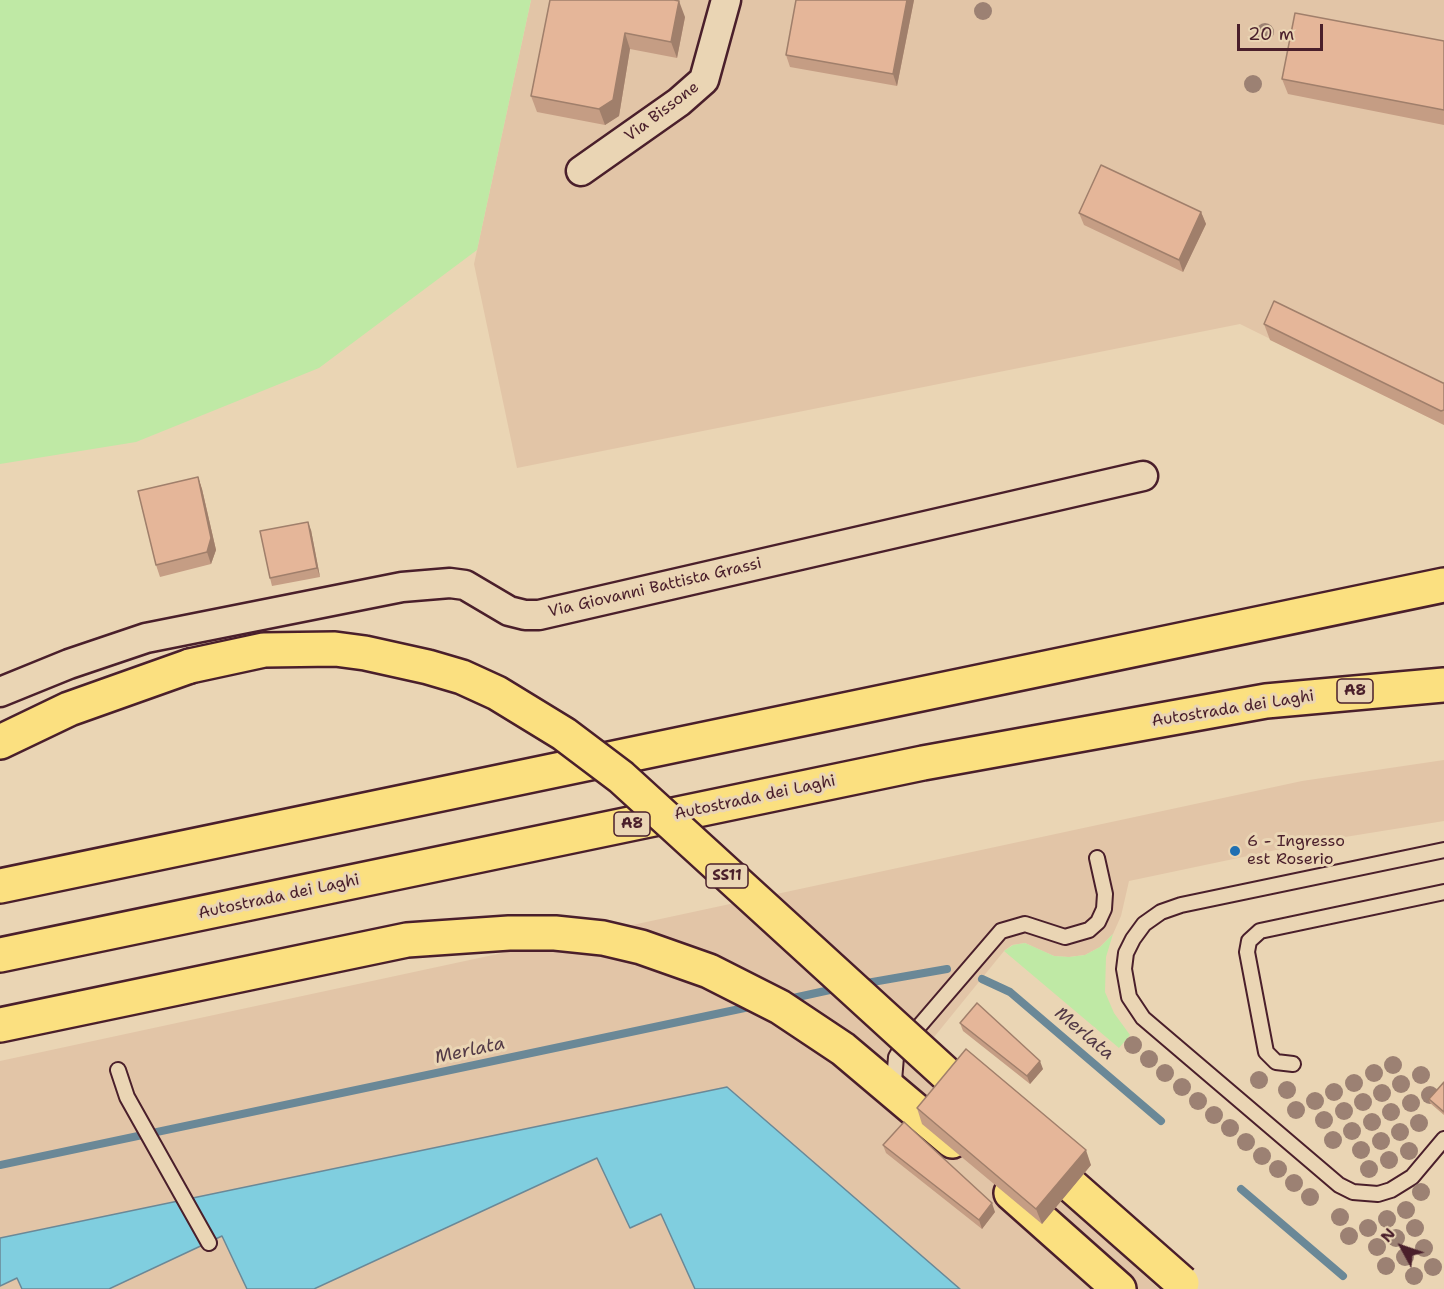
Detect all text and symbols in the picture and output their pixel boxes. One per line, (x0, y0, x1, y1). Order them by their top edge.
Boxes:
scale bar (1240, 12, 1326, 50)
text: 20 m (1248, 22, 1294, 46)
street label: Via Bissone (621, 78, 703, 146)
street label: Via Giovanni Battista Grassi (546, 554, 764, 622)
road number: A8 (1337, 679, 1373, 703)
street label: Autostrada dei Laghi (1150, 687, 1316, 731)
street label: Autostrada dei Laghi (673, 772, 837, 824)
road number: A8 (614, 812, 650, 836)
place label: 6 - Ingresso est Roserio (1247, 832, 1345, 870)
marker: 6 - Ingresso est Roserio (1228, 844, 1242, 858)
road number: SS11 (706, 864, 748, 888)
street label: Autostrada dei Laghi (197, 871, 361, 923)
water label: Merlata (1050, 1003, 1118, 1065)
water label: Merlata (433, 1033, 507, 1069)
north arrow (1372, 1217, 1432, 1277)
text: N (1376, 1223, 1400, 1247)

